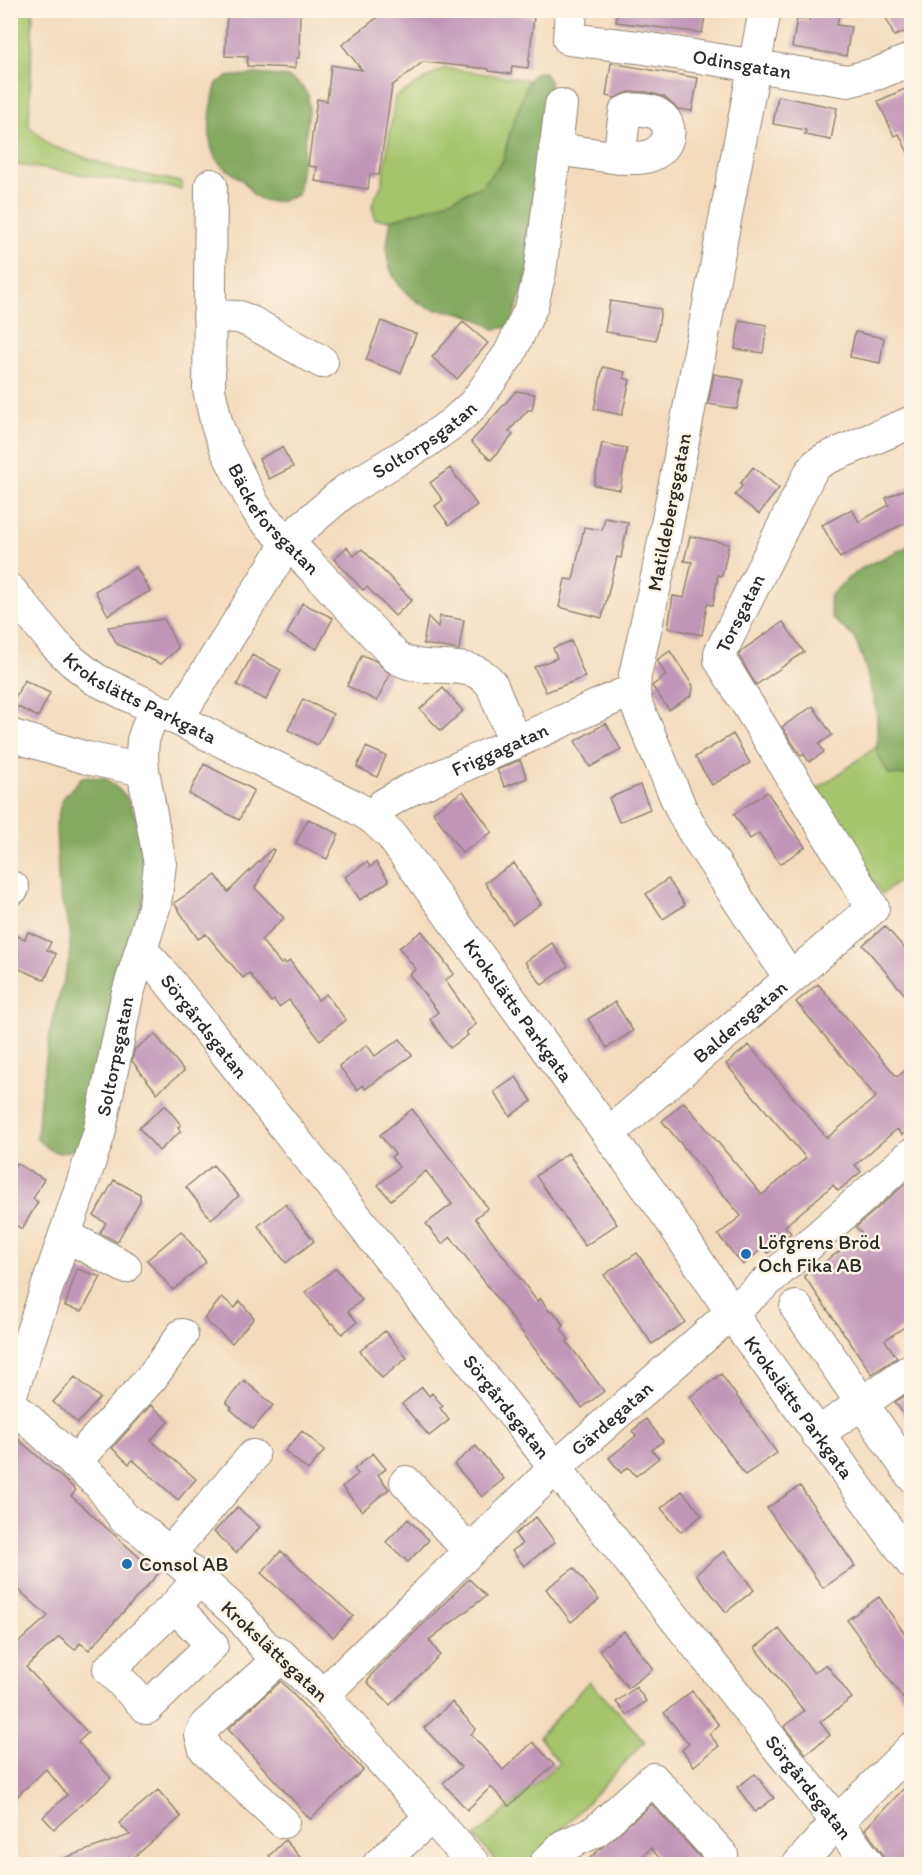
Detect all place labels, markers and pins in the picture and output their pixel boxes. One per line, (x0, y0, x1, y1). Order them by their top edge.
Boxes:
place label: Löfgrens Bröd Och Fika AB (758, 1230, 880, 1277)
marker: Löfgrens Bröd Och Fika AB (739, 1247, 753, 1261)
place label: Consol AB (139, 1552, 228, 1576)
marker: Consol AB (120, 1557, 134, 1571)

